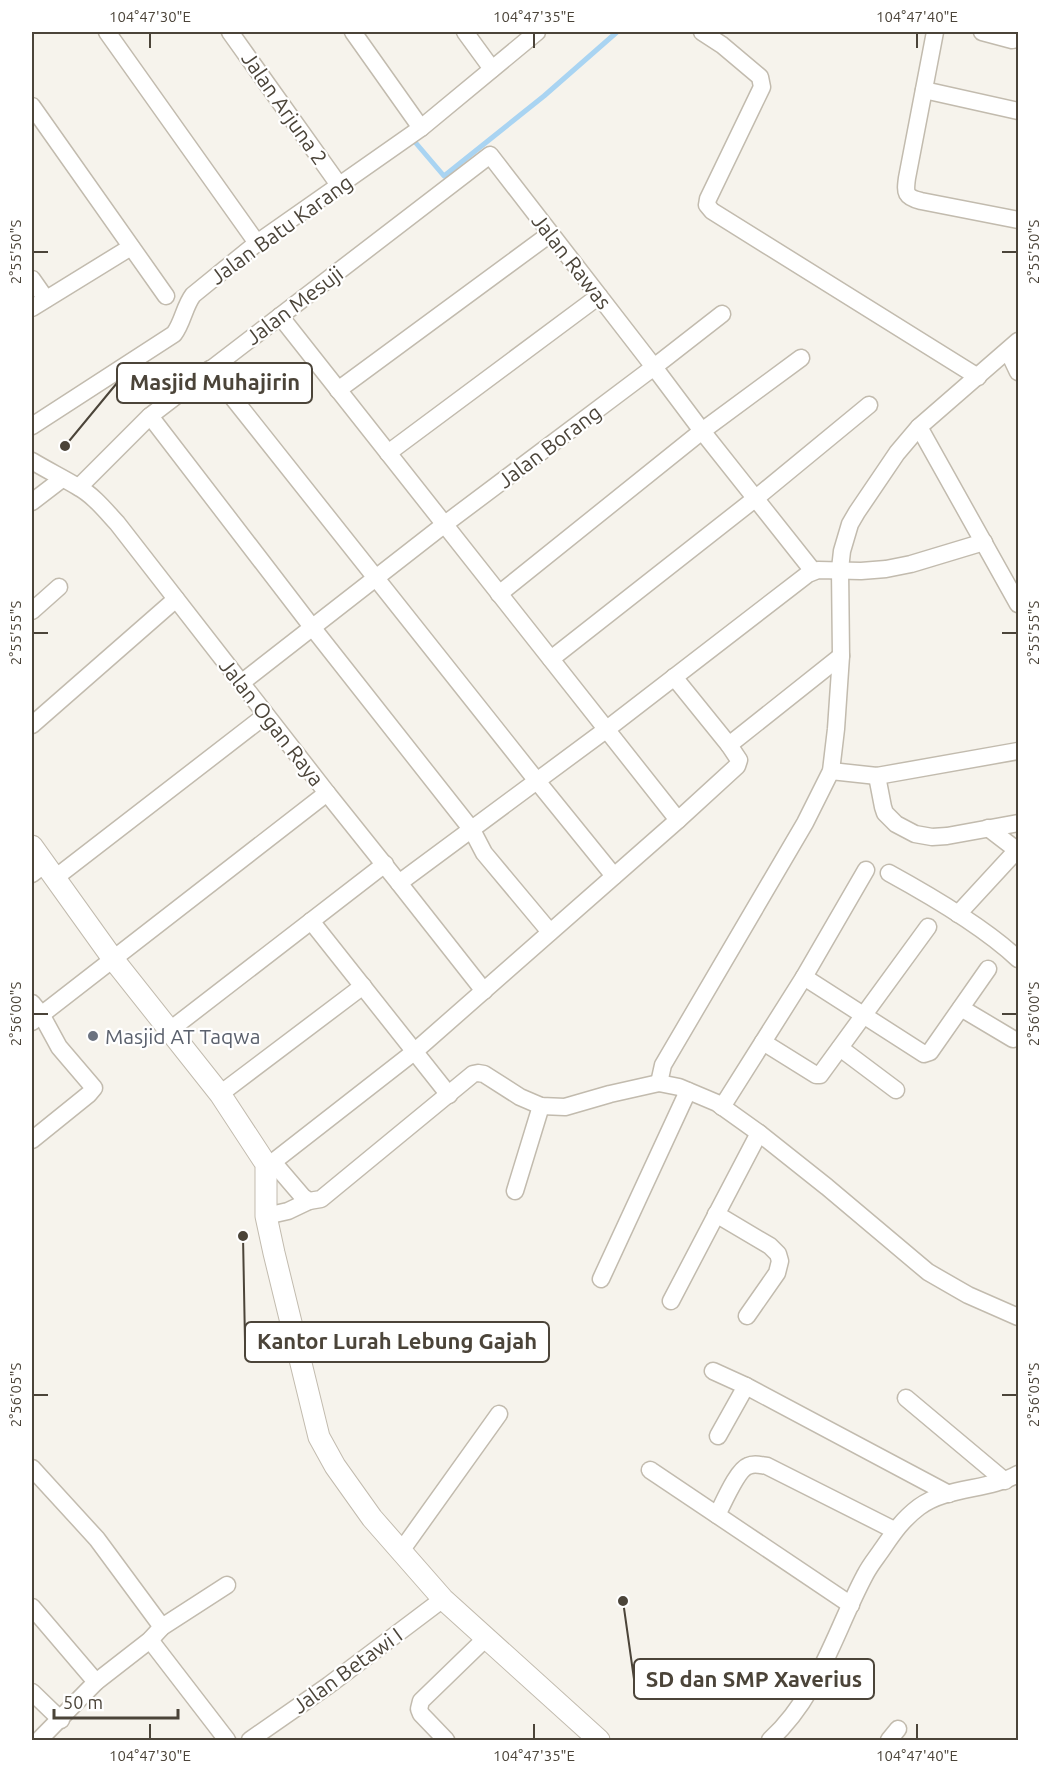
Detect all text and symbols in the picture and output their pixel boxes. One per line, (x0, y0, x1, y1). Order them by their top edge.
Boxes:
text: 104°47'30"E (109, 8, 191, 25)
text: 104°47'35"E (493, 8, 575, 25)
text: 104°47'40"E (876, 8, 958, 25)
street label: Jalan Arjuna 2 (237, 47, 333, 169)
street label: Jalan Batu Karang (205, 169, 357, 289)
street label: Jalan Rawas (527, 209, 617, 313)
text: 2°55'50"S (7, 220, 24, 284)
text: 2°55'50"S (1025, 220, 1042, 284)
street label: Jalan Mesuji (241, 261, 347, 349)
callout: Masjid Muhajirin (117, 363, 312, 403)
text: Masjid Muhajirin (130, 369, 300, 394)
street label: Jalan Borang (493, 399, 605, 493)
text: 2°55'55"S (7, 601, 24, 665)
text: 2°55'55"S (1025, 601, 1042, 665)
street label: Jalan Ogan Raya (215, 654, 329, 790)
text: 2°56'00"S (7, 982, 24, 1046)
text: 2°56'00"S (1025, 982, 1042, 1046)
place label: Masjid AT Taqwa (105, 1024, 260, 1048)
marker: Masjid AT Taqwa (86, 1029, 100, 1043)
callout: Kantor Lurah Lebung Gajah (245, 1322, 549, 1362)
text: Kantor Lurah Lebung Gajah (257, 1328, 537, 1353)
text: 2°56'05"S (7, 1363, 24, 1427)
text: 2°56'05"S (1025, 1363, 1042, 1427)
street label: Jalan Betawi I (287, 1622, 407, 1718)
callout: SD dan SMP Xaverius (634, 1659, 874, 1699)
text: SD dan SMP Xaverius (646, 1666, 862, 1691)
scale bar (54, 1682, 178, 1720)
text: 50 m (63, 1692, 103, 1712)
text: 104°47'30"E (109, 1747, 191, 1764)
text: 104°47'35"E (493, 1747, 575, 1764)
text: 104°47'40"E (876, 1747, 958, 1764)

